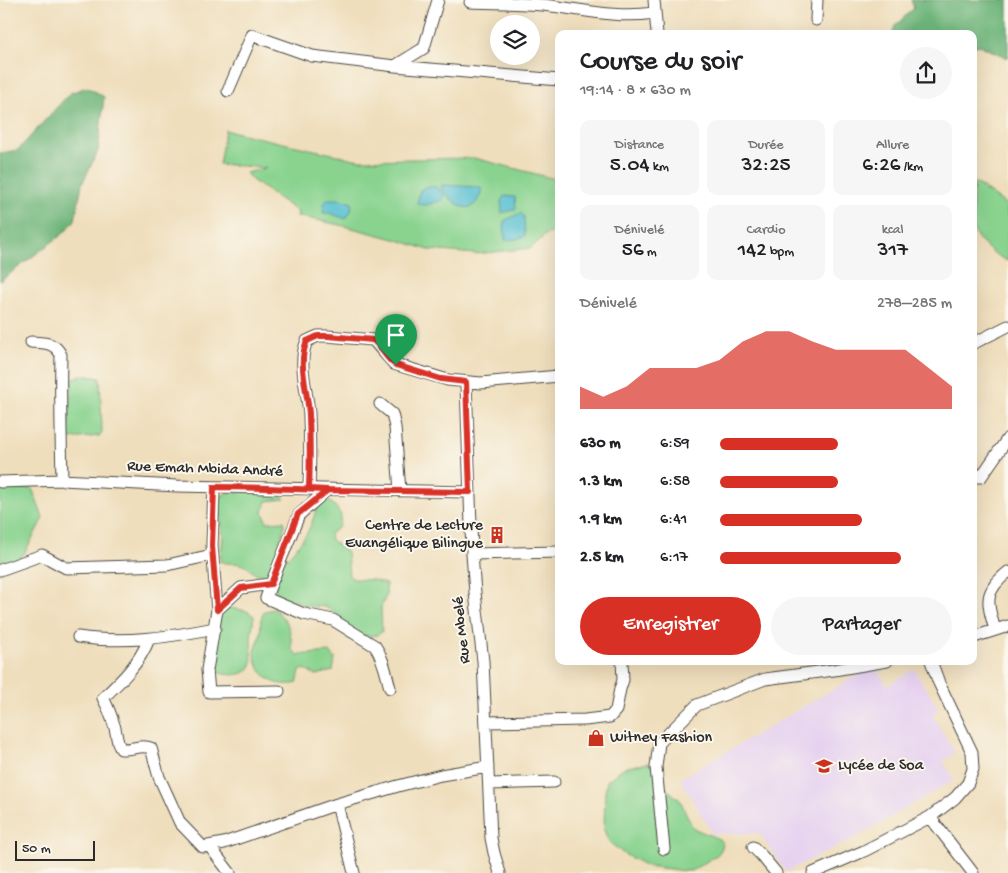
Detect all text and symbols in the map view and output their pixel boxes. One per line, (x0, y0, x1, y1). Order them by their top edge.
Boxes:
map controls (490, 15, 540, 65)
button: layers (490, 15, 540, 65)
text: Course du soir (580, 46, 741, 79)
button: share (900, 47, 952, 99)
text: 19:14 · 8 × 630 m (580, 82, 691, 101)
text: Distance (615, 137, 664, 154)
text: Durée (748, 137, 784, 154)
text: Allure (876, 137, 909, 154)
text: 5.04 (610, 154, 649, 179)
text: 32:25 (741, 154, 791, 179)
text: 6:26 (862, 154, 900, 179)
text: km (649, 159, 669, 176)
text: /km (900, 159, 923, 176)
text: Dénivelé (614, 222, 664, 239)
text: Cardio (747, 222, 785, 239)
text: kcal (882, 222, 904, 239)
text: 56 (622, 239, 644, 264)
text: 142 (738, 239, 767, 264)
text: 317 (878, 239, 908, 264)
text: m (644, 244, 657, 261)
text: bpm (767, 244, 794, 261)
text: Dénivelé (580, 295, 637, 314)
text: 278–285 m (877, 295, 952, 314)
pin (375, 314, 417, 365)
icon: arrive (382, 321, 410, 349)
text: 630 m (580, 435, 621, 454)
text: 6:59 (660, 435, 690, 454)
street label: Rue Emah Mbida André (127, 458, 284, 482)
text: 1.3 km (580, 473, 622, 492)
text: 6:58 (660, 473, 690, 492)
text: 1.9 km (580, 511, 622, 530)
text: 6:41 (660, 511, 687, 530)
place label: Centre de Lecture Evangélique Bilingue (345, 517, 484, 554)
building icon: Centre de Lecture Evangélique Bilingue (487, 525, 507, 545)
text: 2.5 km (580, 549, 624, 568)
text: 6:17 (660, 549, 688, 568)
street label: Rue Mbelé (450, 595, 476, 665)
button: Enregistrer (580, 597, 761, 655)
button: Partager (771, 597, 952, 655)
shop icon: Witney Fashion (586, 728, 606, 748)
place label: Witney Fashion (610, 729, 712, 748)
school or university icon: Lycée de Soa (814, 756, 834, 776)
place label: Lycée de Soa (838, 757, 925, 776)
scale bar (15, 838, 95, 861)
text: 50 m (22, 841, 51, 858)

